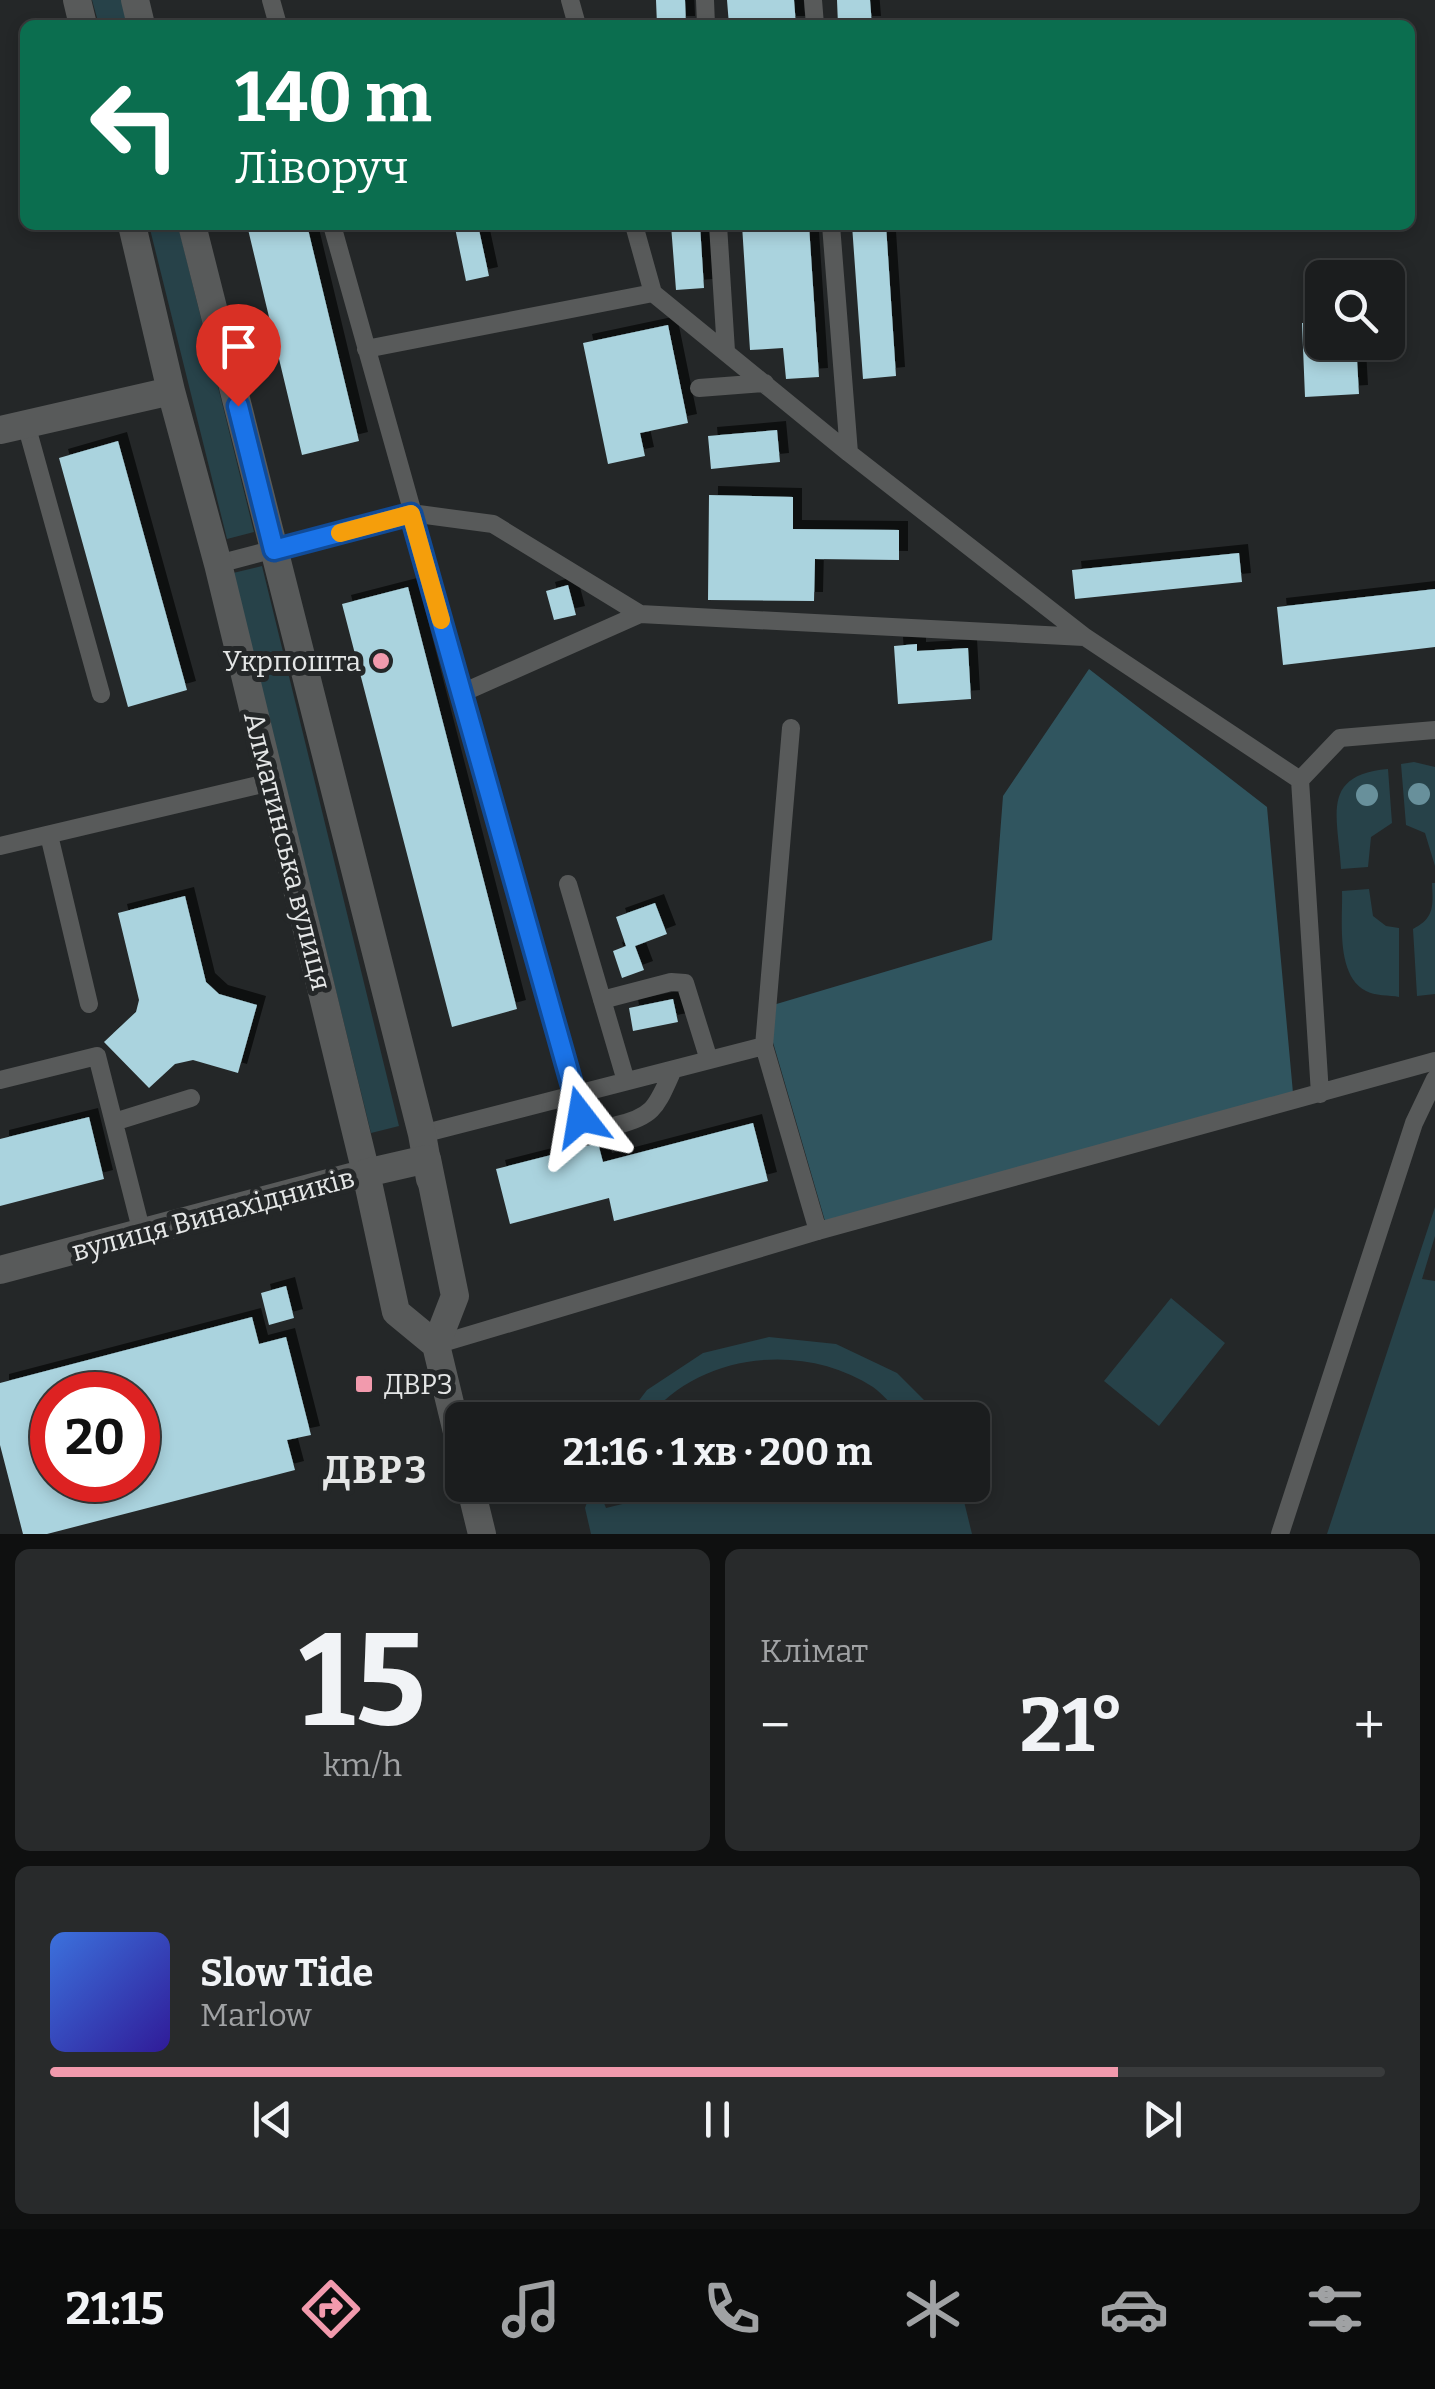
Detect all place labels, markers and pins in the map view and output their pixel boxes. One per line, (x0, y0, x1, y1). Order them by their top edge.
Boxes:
pin (196, 304, 281, 407)
place label: Укрпошта (223, 645, 361, 678)
marker: Укрпошта (370, 650, 392, 672)
place label: ДВРЗ (384, 1368, 453, 1401)
marker: ДВРЗ (353, 1373, 375, 1395)

